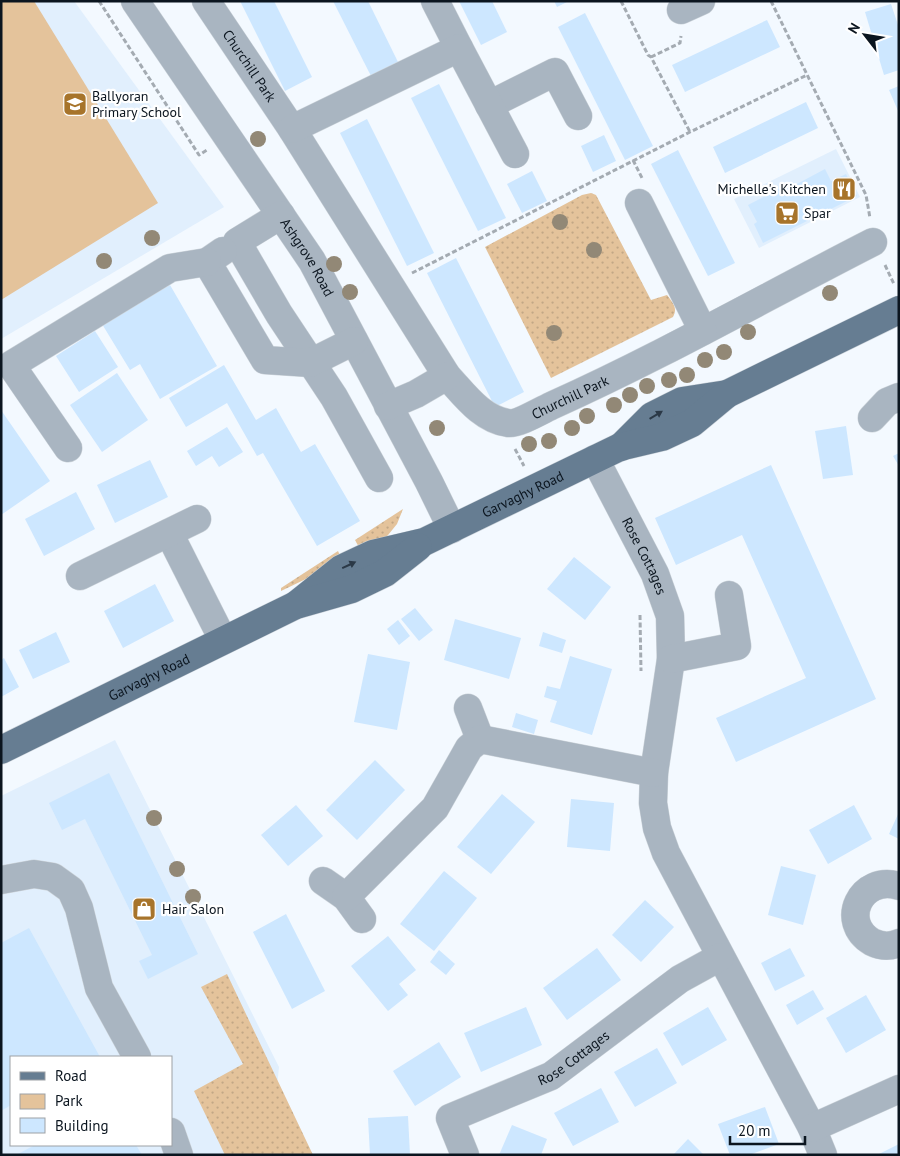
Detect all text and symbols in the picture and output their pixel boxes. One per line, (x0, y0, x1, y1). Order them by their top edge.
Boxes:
north arrow (840, 10, 890, 60)
text: N (844, 20, 864, 37)
street label: Churchill Park (219, 26, 280, 106)
place label: Ballyoran Primary School (92, 87, 181, 121)
school or university icon: Ballyoran Primary School (62, 91, 88, 117)
restaurant icon: Michelle's Kitchen (831, 176, 857, 202)
place label: Michelle's Kitchen (718, 180, 826, 198)
supermarket icon: Spar (774, 200, 800, 226)
place label: Spar (804, 204, 831, 222)
street label: Ashgrove Road (277, 215, 338, 299)
street label: Churchill Park (529, 371, 612, 423)
one-way arrow (650, 410, 663, 419)
street label: Garvaghy Road (479, 467, 566, 522)
street label: Rose Cottages (618, 514, 671, 597)
one-way arrow (342, 561, 356, 569)
street label: Garvaghy Road (105, 650, 193, 705)
shop icon: Hair Salon (131, 896, 157, 922)
place label: Hair Salon (162, 900, 224, 918)
street label: Rose Cottages (535, 1026, 613, 1089)
legend (10, 1056, 172, 1146)
text: Road (55, 1066, 87, 1085)
text: Park (55, 1091, 83, 1110)
scale bar (730, 1114, 805, 1146)
text: Building (55, 1116, 109, 1135)
text: 20 m (738, 1121, 771, 1140)

